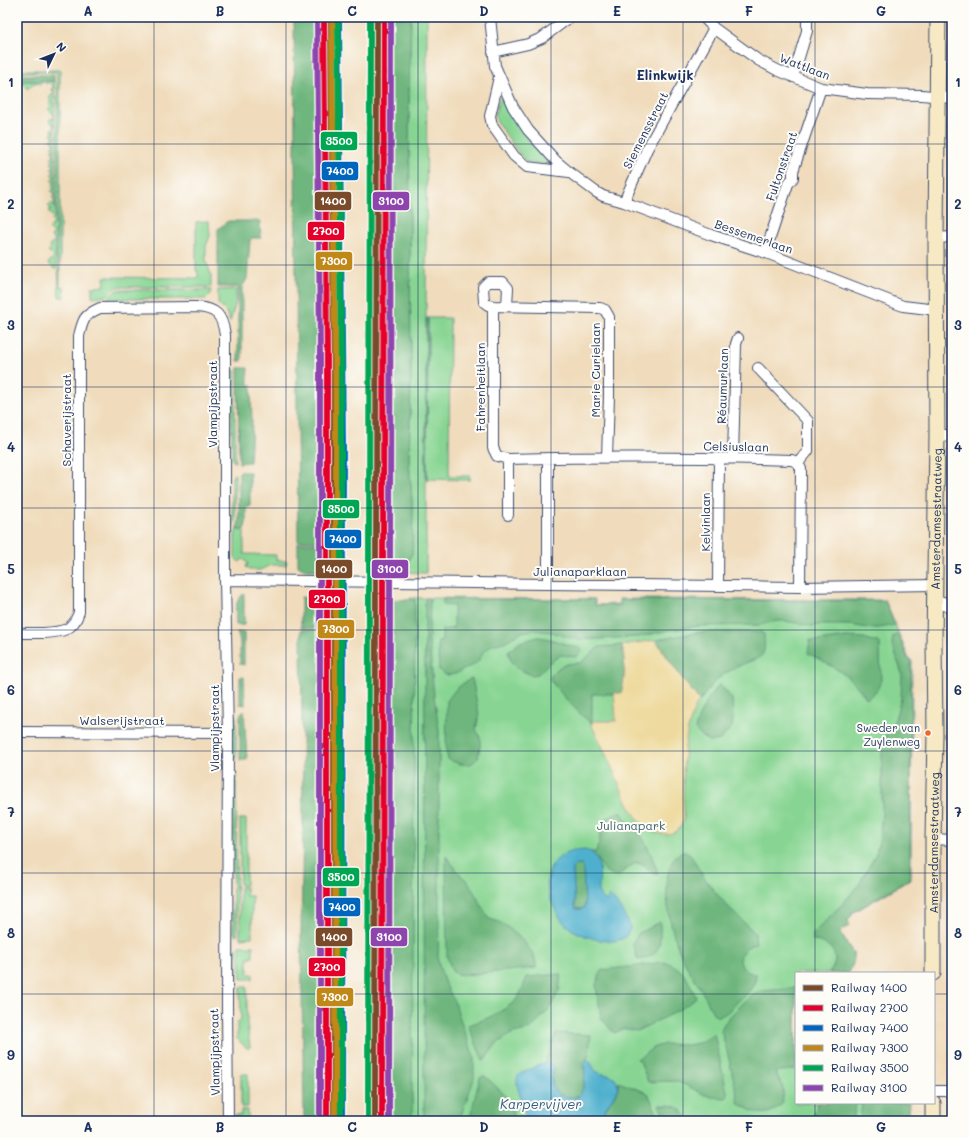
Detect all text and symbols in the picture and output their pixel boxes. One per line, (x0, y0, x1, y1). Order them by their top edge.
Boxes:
text: A (83, 2, 93, 19)
text: B (216, 2, 225, 19)
text: C (347, 2, 357, 19)
text: D (479, 2, 489, 19)
text: E (613, 2, 621, 19)
text: F (745, 2, 753, 19)
text: G (876, 2, 886, 19)
north arrow (34, 34, 74, 74)
text: N (53, 39, 70, 55)
street label: Wattlaan (777, 49, 833, 83)
district label: Elinkwijk (637, 66, 693, 83)
text: 1 (8, 73, 14, 90)
text: 1 (955, 73, 961, 90)
street label: Siemensstraat (619, 89, 671, 171)
street label: Fultonstraat (762, 129, 800, 203)
line badge: 3500 (320, 131, 358, 151)
text: 3500 (325, 133, 353, 148)
line badge: 7400 (321, 161, 359, 181)
text: 7400 (326, 163, 354, 178)
line badge: 1400 (314, 191, 352, 211)
line badge: 3100 (372, 191, 410, 211)
text: 1400 (320, 193, 346, 208)
text: 3100 (378, 193, 404, 208)
text: 2 (7, 195, 15, 212)
text: 2 (954, 195, 962, 212)
street label: Bessemerlaan (713, 215, 795, 257)
line badge: 2700 (307, 221, 345, 241)
text: 2700 (313, 223, 339, 238)
line badge: 7300 (315, 251, 353, 271)
text: 7300 (321, 253, 347, 268)
text: 3 (7, 316, 15, 333)
text: 3 (954, 316, 962, 333)
street label: Marie Curielaan (587, 323, 603, 417)
street label: Fahrenheitlaan (472, 343, 488, 431)
street label: Réaumurlaan (713, 348, 731, 424)
street label: Vlampijpstraat (204, 360, 220, 448)
street label: Schaverijstraat (58, 374, 74, 466)
street label: Celsiuslaan (703, 437, 769, 455)
text: 4 (7, 438, 15, 455)
text: 4 (954, 438, 962, 455)
street label: Amsterdamsestraatweg (927, 448, 945, 590)
street label: Kelvinlaan (697, 492, 713, 552)
line badge: 3500 (322, 499, 360, 519)
text: 3500 (327, 501, 355, 516)
line badge: 7400 (324, 529, 362, 549)
text: 7400 (329, 531, 357, 546)
line badge: 1400 (315, 559, 353, 579)
line badge: 3100 (371, 559, 409, 579)
text: 5 (7, 560, 15, 577)
text: 5 (954, 560, 962, 577)
text: 1400 (321, 561, 347, 576)
text: 3100 (377, 561, 403, 576)
street label: Julianaparklaan (533, 563, 627, 579)
line badge: 2700 (308, 589, 346, 609)
text: 2700 (314, 591, 340, 606)
line badge: 7300 (317, 619, 355, 639)
text: 7300 (323, 621, 349, 636)
text: 6 (7, 681, 15, 698)
text: 6 (954, 681, 962, 698)
street label: Vlampijpstraat (206, 684, 222, 772)
street label: Walserijstraat (79, 712, 165, 728)
place label: Sweder van Zuylenweg (857, 720, 920, 749)
marker: Sweder van Zuylenweg (923, 728, 933, 738)
street label: Amsterdamsestraatweg (925, 772, 942, 914)
text: 7 (7, 803, 15, 820)
text: 7 (954, 803, 962, 820)
park label: Julianapark (597, 817, 665, 833)
line badge: 3500 (322, 867, 360, 887)
text: 3500 (327, 869, 355, 884)
line badge: 7400 (323, 897, 361, 917)
text: 7400 (328, 899, 356, 914)
text: 8 (7, 924, 15, 941)
text: 8 (954, 924, 962, 941)
line badge: 1400 (315, 927, 353, 947)
line badge: 3100 (370, 927, 408, 947)
text: 1400 (321, 929, 347, 944)
text: 3100 (376, 929, 402, 944)
line badge: 2700 (308, 957, 346, 977)
text: 2700 (314, 959, 340, 974)
legend (795, 972, 935, 1104)
text: Railway 1400 (831, 979, 908, 995)
line badge: 7300 (316, 987, 354, 1007)
text: 7300 (322, 989, 348, 1004)
text: Railway 2700 (831, 999, 909, 1015)
street label: Vlampijpstraat (205, 1008, 223, 1096)
text: Railway 7400 (831, 1019, 909, 1035)
text: Railway 7300 (831, 1039, 909, 1055)
text: 9 (7, 1046, 15, 1063)
text: 9 (954, 1046, 962, 1063)
text: Railway 3500 (831, 1059, 909, 1075)
text: Railway 3100 (831, 1079, 908, 1095)
water label: Karpervijver (500, 1095, 582, 1112)
text: A (83, 1118, 93, 1135)
text: B (216, 1118, 225, 1135)
text: C (347, 1118, 357, 1135)
text: D (479, 1118, 489, 1135)
text: E (613, 1118, 621, 1135)
text: F (745, 1118, 753, 1135)
text: G (876, 1118, 886, 1135)

